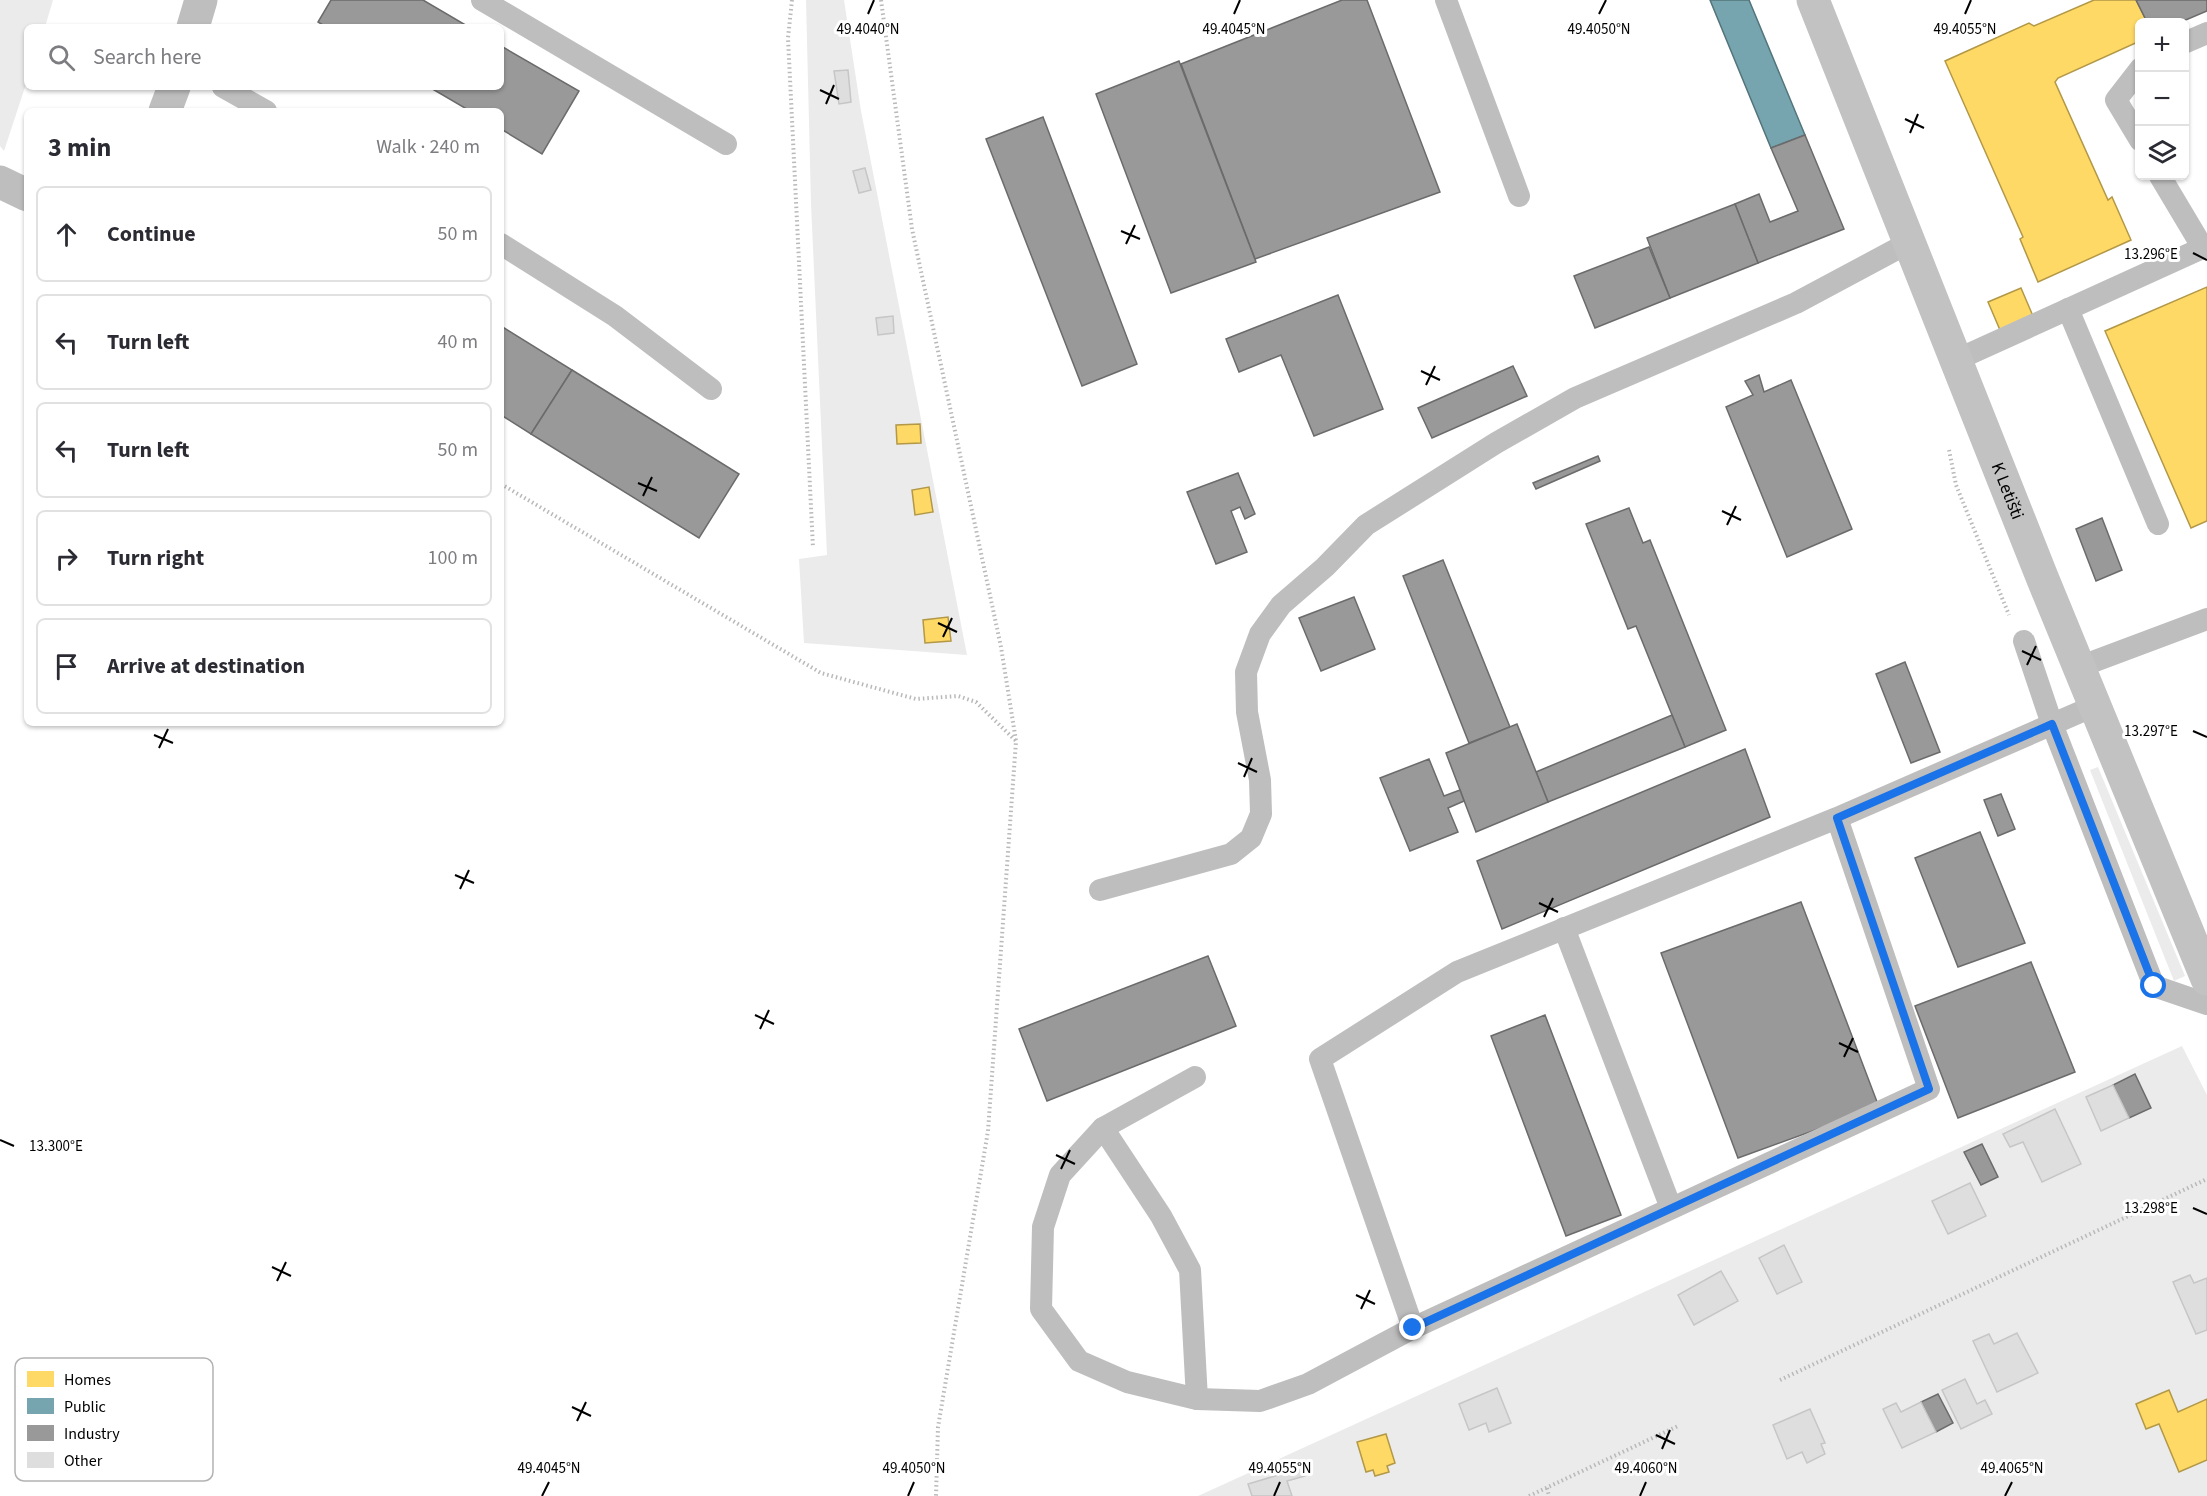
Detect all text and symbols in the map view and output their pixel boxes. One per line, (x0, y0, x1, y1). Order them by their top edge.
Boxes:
map controls (2135, 18, 2189, 180)
button: + (2135, 18, 2189, 72)
text: 49.4040°N (836, 19, 900, 40)
text: 49.4045°N (1202, 19, 1266, 40)
text: 49.4050°N (1567, 19, 1631, 40)
text: 49.4055°N (1933, 19, 1997, 40)
search box (24, 24, 504, 90)
icon: search (45, 41, 78, 74)
text: Search here (93, 41, 201, 73)
button: − (2135, 72, 2189, 126)
button: layers (2135, 126, 2189, 180)
text: 3 min (48, 129, 111, 166)
text: Walk · 240 m (376, 133, 480, 161)
icon: ahead (50, 218, 83, 251)
text: Continue (107, 218, 196, 250)
text: 50 m (438, 220, 478, 248)
text: 13.296°E (2124, 244, 2178, 265)
icon: left (50, 326, 83, 359)
text: Turn left (107, 326, 189, 358)
text: 40 m (438, 328, 478, 356)
icon: left (50, 434, 83, 467)
text: Turn left (107, 434, 189, 466)
text: 50 m (438, 436, 478, 464)
street label: K Letišti (1985, 458, 2030, 523)
icon: right (50, 542, 83, 575)
text: Turn right (107, 542, 204, 574)
text: 100 m (428, 544, 478, 572)
icon: arrive (50, 650, 83, 683)
text: Arrive at destination (107, 650, 305, 682)
text: 13.297°E (2124, 721, 2178, 742)
route start (2140, 972, 2166, 998)
text: 13.300°E (29, 1136, 83, 1157)
text: 13.298°E (2124, 1198, 2178, 1219)
route end (1399, 1314, 1425, 1340)
legend (15, 1358, 213, 1481)
text: Homes (64, 1369, 111, 1391)
text: Public (64, 1396, 106, 1418)
text: Industry (64, 1423, 120, 1445)
text: Other (64, 1450, 103, 1472)
text: 49.4045°N (517, 1458, 581, 1479)
text: 49.4050°N (882, 1458, 946, 1479)
text: 49.4055°N (1248, 1458, 1312, 1479)
text: 49.4060°N (1614, 1458, 1678, 1479)
text: 49.4065°N (1980, 1458, 2044, 1479)

